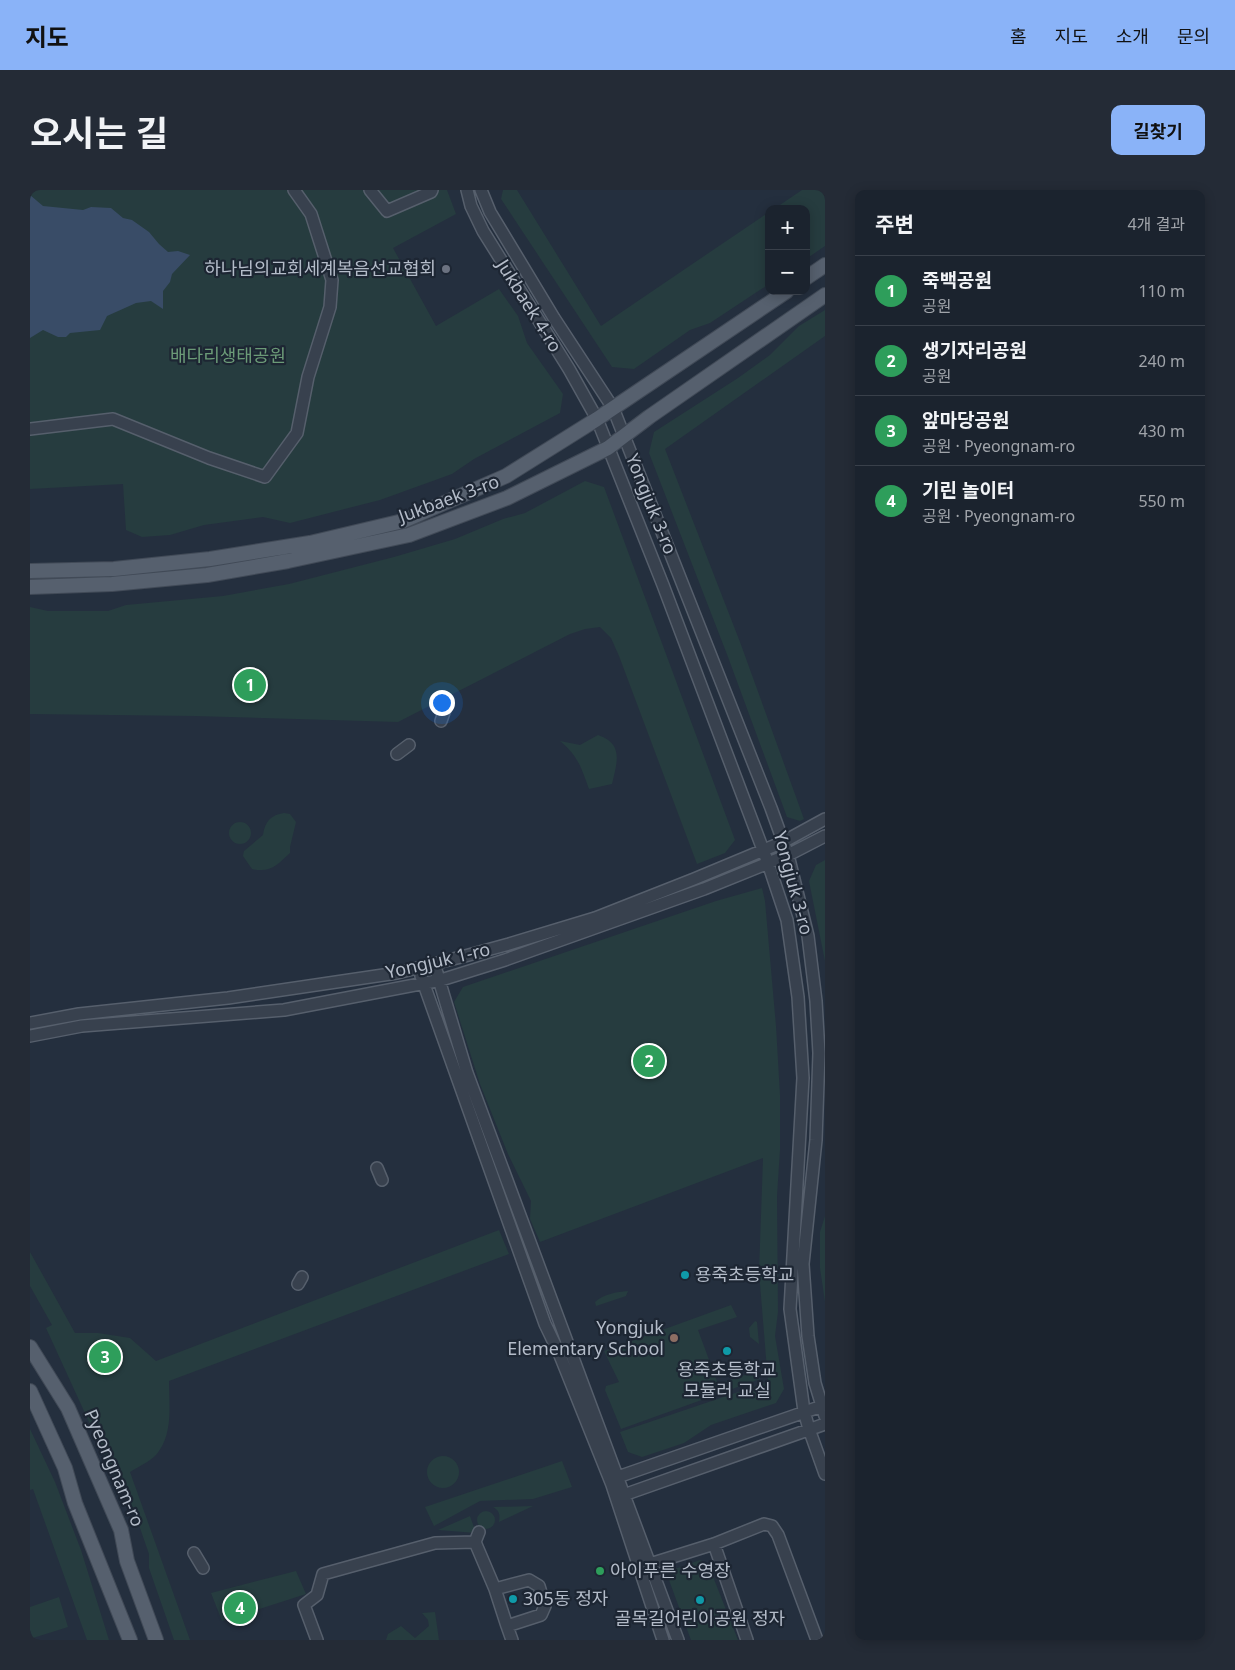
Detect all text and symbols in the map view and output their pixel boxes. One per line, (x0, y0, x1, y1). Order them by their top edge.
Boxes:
text: 지도 (25, 20, 69, 53)
text: 홈 (1010, 24, 1027, 48)
text: 지도 (1055, 24, 1088, 48)
text: 소개 (1116, 24, 1149, 48)
text: 문의 (1177, 24, 1210, 48)
button: 길찾기 (1111, 105, 1205, 155)
text: 오시는 길 (30, 109, 168, 156)
map controls (765, 205, 810, 295)
button: + (765, 205, 810, 250)
text: 주변 (875, 210, 914, 238)
text: 4개 결과 (1128, 213, 1185, 235)
button: − (765, 250, 810, 295)
street label: Jukbaek 4-ro (491, 253, 568, 356)
place label: 하나님의교회세계복음선교협회 (204, 256, 436, 280)
marker: 하나님의교회세계복음선교협회 (440, 263, 452, 275)
text: 죽백공원 (922, 267, 992, 293)
text: 1 (886, 280, 896, 302)
text: 110 m (1138, 280, 1185, 302)
text: 공원 (922, 295, 951, 317)
text: 생기자리공원 (922, 337, 1027, 363)
park label: 배다리생태공원 (170, 343, 286, 367)
text: 2 (886, 350, 896, 372)
text: 240 m (1138, 350, 1185, 372)
text: 공원 (922, 365, 951, 387)
text: 앞마당공원 (922, 407, 1009, 433)
text: 3 (886, 420, 896, 442)
text: 430 m (1138, 420, 1185, 442)
text: 공원 · Pyeongnam-ro (922, 435, 1075, 457)
street label: Yongjuk 3-ro (621, 450, 683, 557)
street label: Jukbaek 3-ro (393, 469, 502, 528)
text: 기린 놀이터 (922, 477, 1014, 503)
text: 4 (886, 490, 896, 512)
text: 550 m (1138, 490, 1185, 512)
text: 공원 · Pyeongnam-ro (922, 505, 1075, 527)
pin: 1 (234, 666, 266, 704)
your location (429, 690, 455, 716)
street label: Yongjuk 3-ro (769, 828, 819, 937)
street label: Yongjuk 1-ro (383, 936, 492, 984)
pin: 2 (633, 1042, 665, 1080)
place label: 용죽초등학교 (695, 1262, 794, 1286)
marker: 용죽초등학교 (679, 1269, 691, 1281)
place label: Yongjuk Elementary School (507, 1315, 664, 1360)
marker: Yongjuk Elementary School (668, 1332, 680, 1344)
pin: 3 (89, 1338, 121, 1376)
marker: 용죽초등학교 모듈러 교실 (721, 1345, 733, 1357)
place label: 용죽초등학교 모듈러 교실 (677, 1357, 777, 1402)
street label: Pyeongnam-ro (79, 1405, 150, 1530)
place label: 아이푸른 수영장 (610, 1558, 731, 1582)
marker: 아이푸른 수영장 (594, 1565, 606, 1577)
place label: 305동 정자 (523, 1586, 609, 1610)
pin: 4 (224, 1589, 256, 1627)
marker: 305동 정자 (507, 1593, 519, 1605)
marker: 골목길어린이공원 정자 (694, 1594, 706, 1606)
place label: 골목길어린이공원 정자 (615, 1606, 786, 1630)

